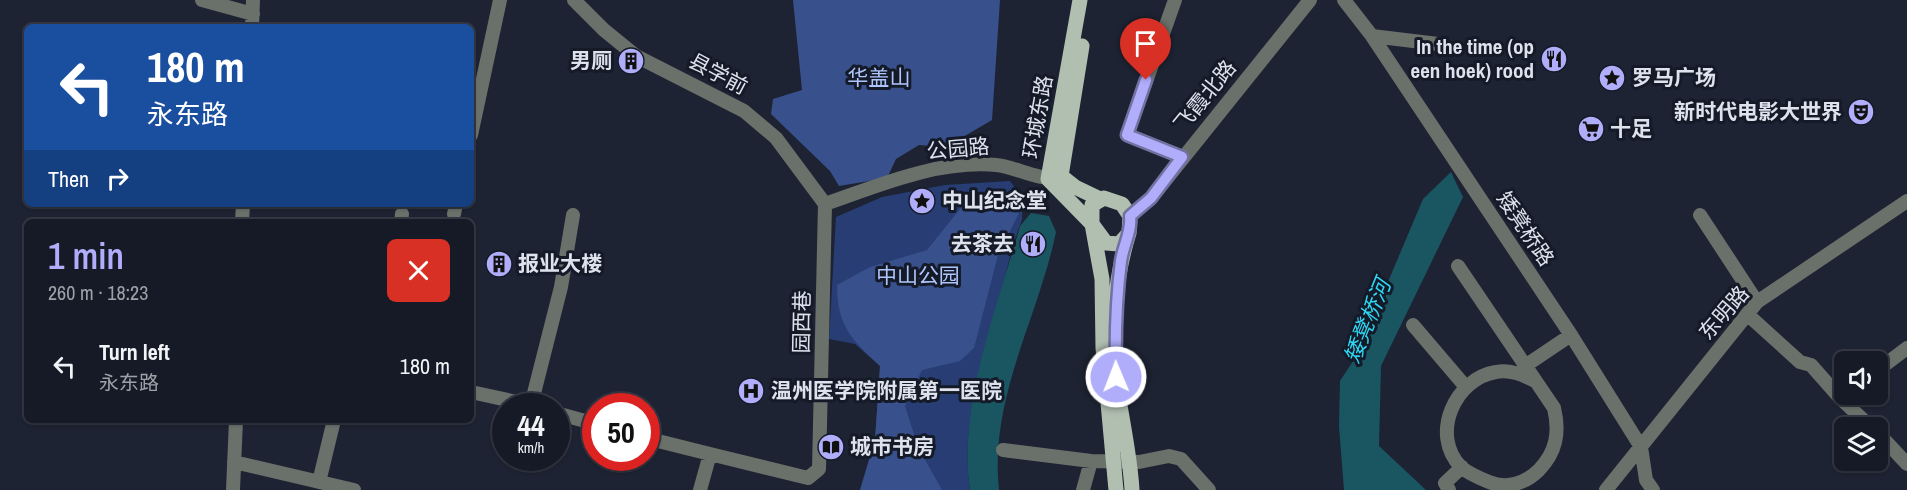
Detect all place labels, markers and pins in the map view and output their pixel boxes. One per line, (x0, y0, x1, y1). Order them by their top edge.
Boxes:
pin (1120, 18, 1171, 80)
place label: In the time (op een hoek) rood (1411, 32, 1534, 85)
restaurant icon: In the time (op een hoek) rood (1539, 44, 1569, 74)
place label: 男厕 (570, 46, 612, 75)
building icon: 男厕 (616, 46, 646, 76)
place icon: 罗马广场 (1597, 63, 1627, 93)
place label: 罗马广场 (1632, 63, 1716, 92)
place label: 新时代电影大世界 (1674, 97, 1842, 126)
theatre icon: 新时代电影大世界 (1846, 97, 1876, 127)
supermarket icon: 十足 (1576, 114, 1606, 144)
place label: 十足 (1610, 114, 1652, 143)
place icon: 中山纪念堂 (907, 186, 937, 216)
place label: 中山纪念堂 (942, 186, 1047, 215)
place label: 去茶去 (951, 229, 1014, 258)
restaurant icon: 去茶去 (1018, 229, 1048, 259)
building icon: 报业大楼 (484, 249, 514, 279)
place label: 报业大楼 (518, 249, 602, 278)
hospital icon: 温州医学院附属第一医院 (736, 376, 766, 406)
place label: 温州医学院附属第一医院 (771, 376, 1002, 405)
library icon: 城市书房 (816, 432, 846, 462)
place label: 城市书房 (850, 432, 934, 461)

